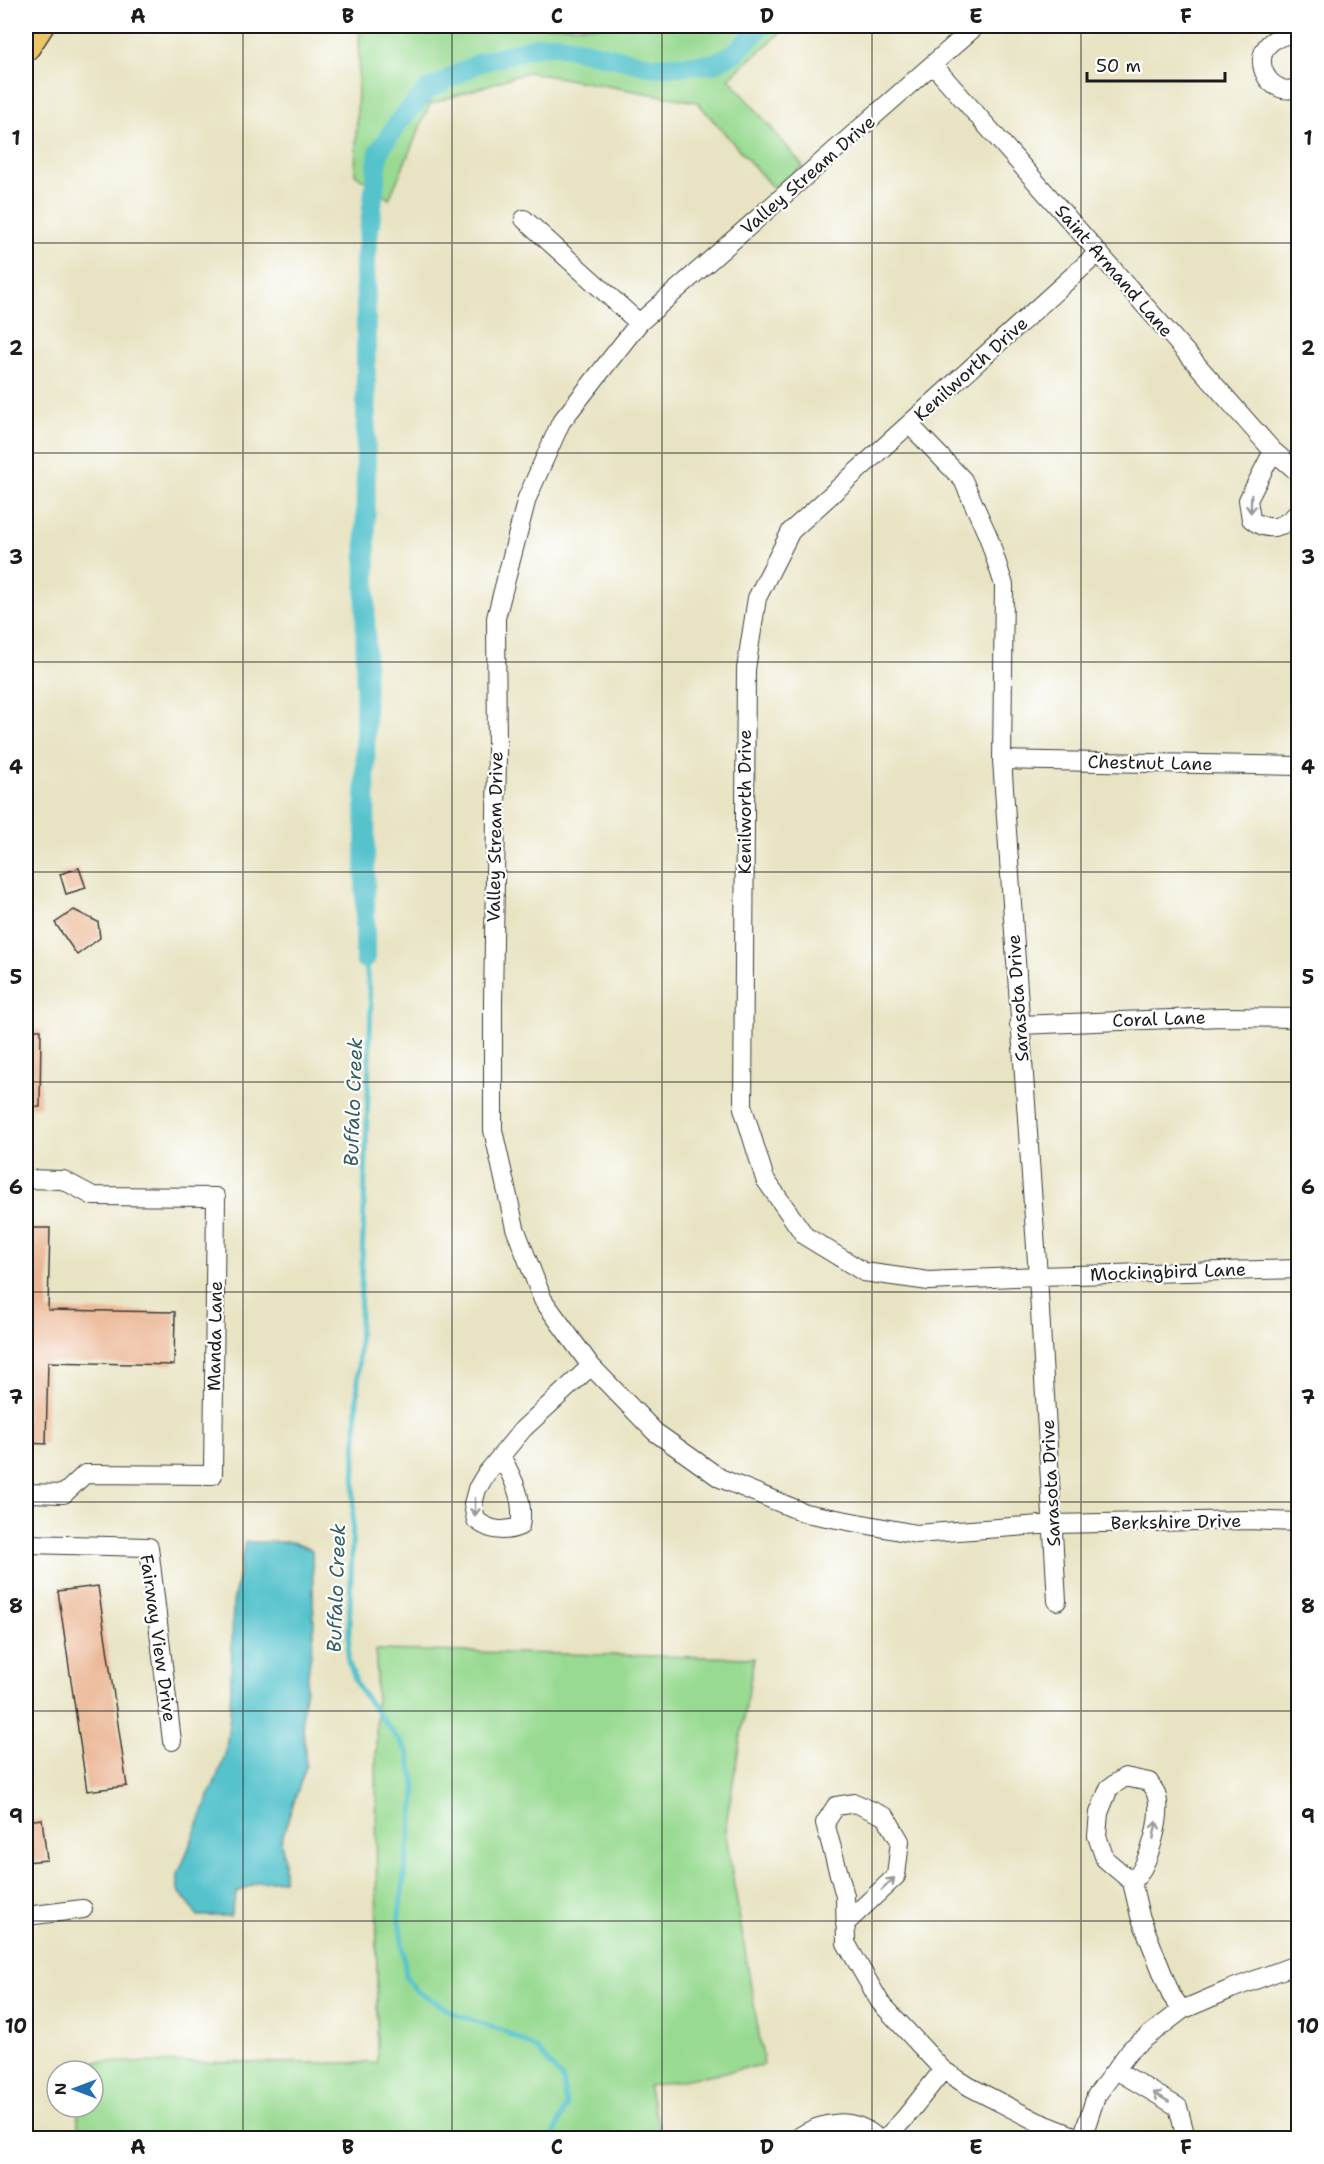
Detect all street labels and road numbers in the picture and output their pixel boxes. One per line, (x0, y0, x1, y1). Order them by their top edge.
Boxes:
street label: Valley Stream Drive (736, 110, 880, 240)
street label: Saint Armand Lane (1050, 200, 1178, 342)
street label: Kenilworth Drive (909, 312, 1033, 426)
street label: Kenilworth Drive (733, 729, 757, 875)
street label: Chestnut Lane (1087, 750, 1213, 776)
street label: Valley Stream Drive (482, 751, 508, 923)
street label: Sarasota Drive (1002, 934, 1034, 1062)
street label: Coral Lane (1112, 1005, 1206, 1033)
street label: Mockingbird Lane (1090, 1257, 1246, 1287)
street label: Manda Lane (202, 1281, 228, 1391)
street label: Sarasota Drive (1036, 1419, 1066, 1547)
street label: Berkshire Drive (1111, 1509, 1241, 1535)
street label: Fairway View Drive (134, 1553, 182, 1723)

